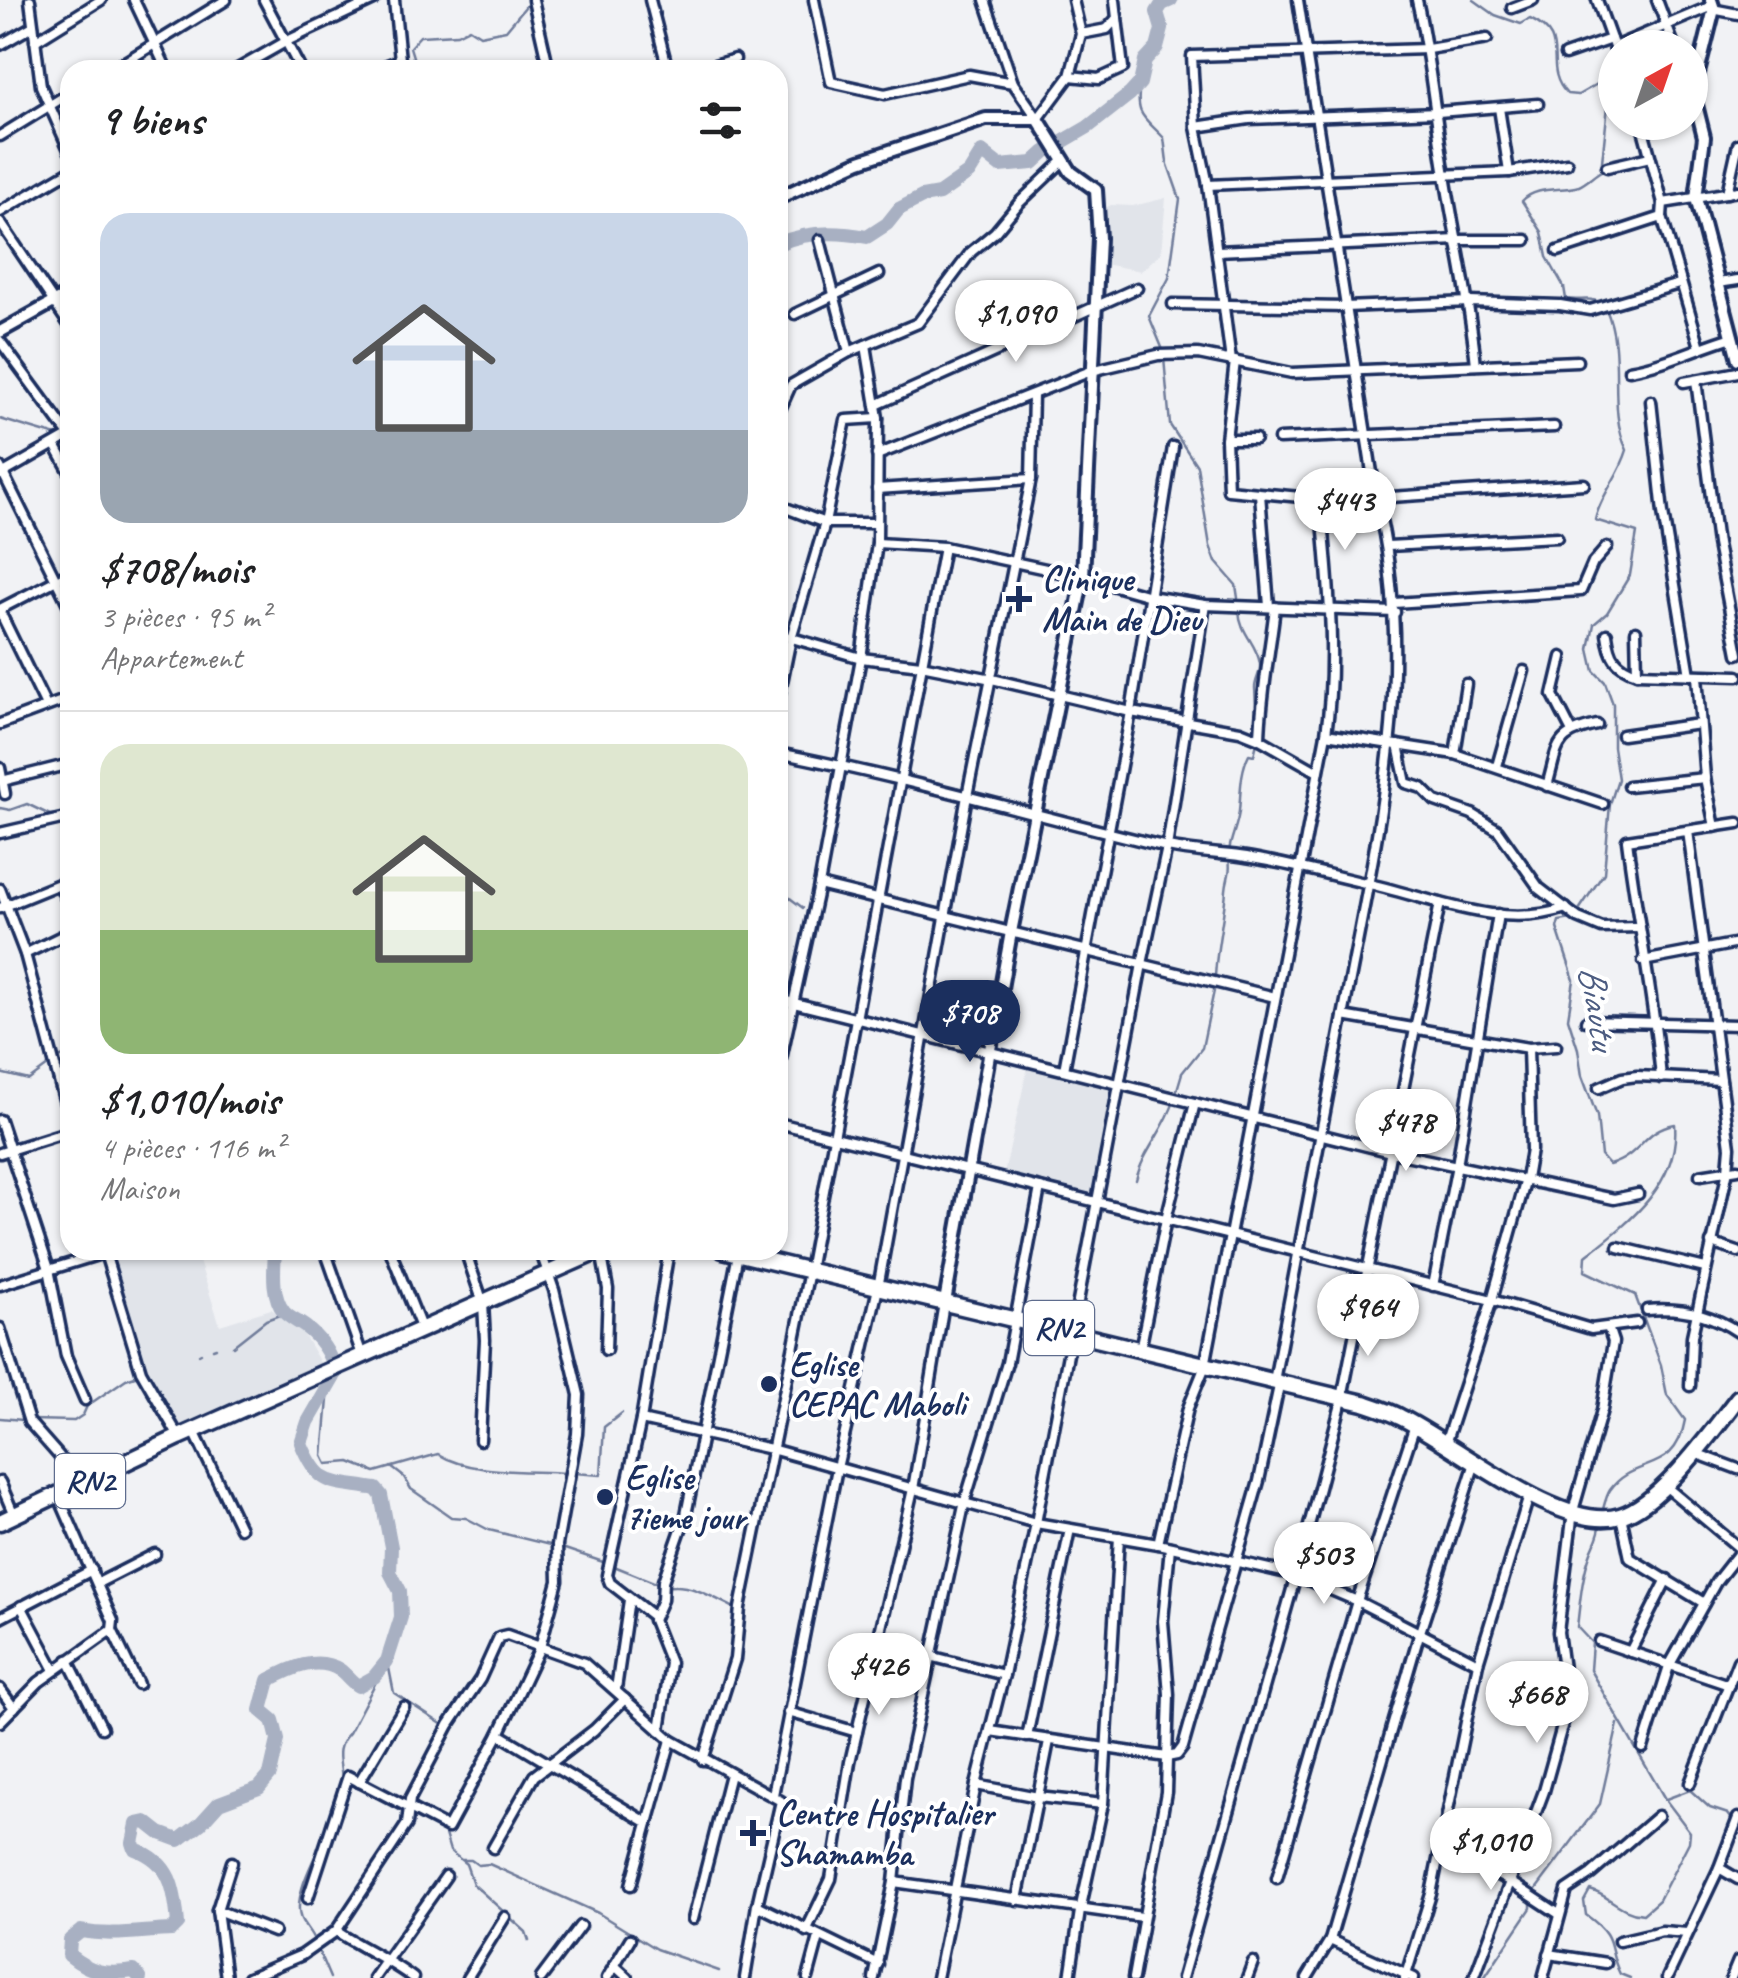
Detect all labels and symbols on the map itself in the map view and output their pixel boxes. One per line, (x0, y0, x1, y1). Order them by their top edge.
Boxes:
north arrow (1598, 30, 1708, 140)
pin: $1,090 (935, 280, 1097, 365)
pin: $443 (1286, 468, 1404, 553)
place label: Clinique Main de Dieu (1042, 557, 1204, 642)
marker: Clinique Main de Dieu (1006, 586, 1032, 612)
water label: Biautu (1568, 962, 1629, 1058)
pin: $708 (911, 980, 1029, 1065)
pin: $478 (1347, 1089, 1465, 1174)
pin: $964 (1309, 1274, 1427, 1359)
road number: RN2 (1024, 1301, 1094, 1355)
place label: Eglise CEPAC Maboli (789, 1342, 970, 1427)
marker: Eglise CEPAC Maboli (758, 1373, 780, 1395)
road number: RN2 (55, 1454, 125, 1508)
place label: Eglise 7ieme jour (625, 1455, 748, 1540)
marker: Eglise 7ieme jour (594, 1486, 616, 1508)
pin: $503 (1265, 1522, 1383, 1607)
pin: $426 (820, 1633, 938, 1718)
pin: $668 (1478, 1661, 1596, 1746)
place label: Centre Hospitalier Shamamba (776, 1791, 997, 1876)
pin: $1,010 (1410, 1808, 1572, 1893)
marker: Centre Hospitalier Shamamba (740, 1820, 766, 1846)

